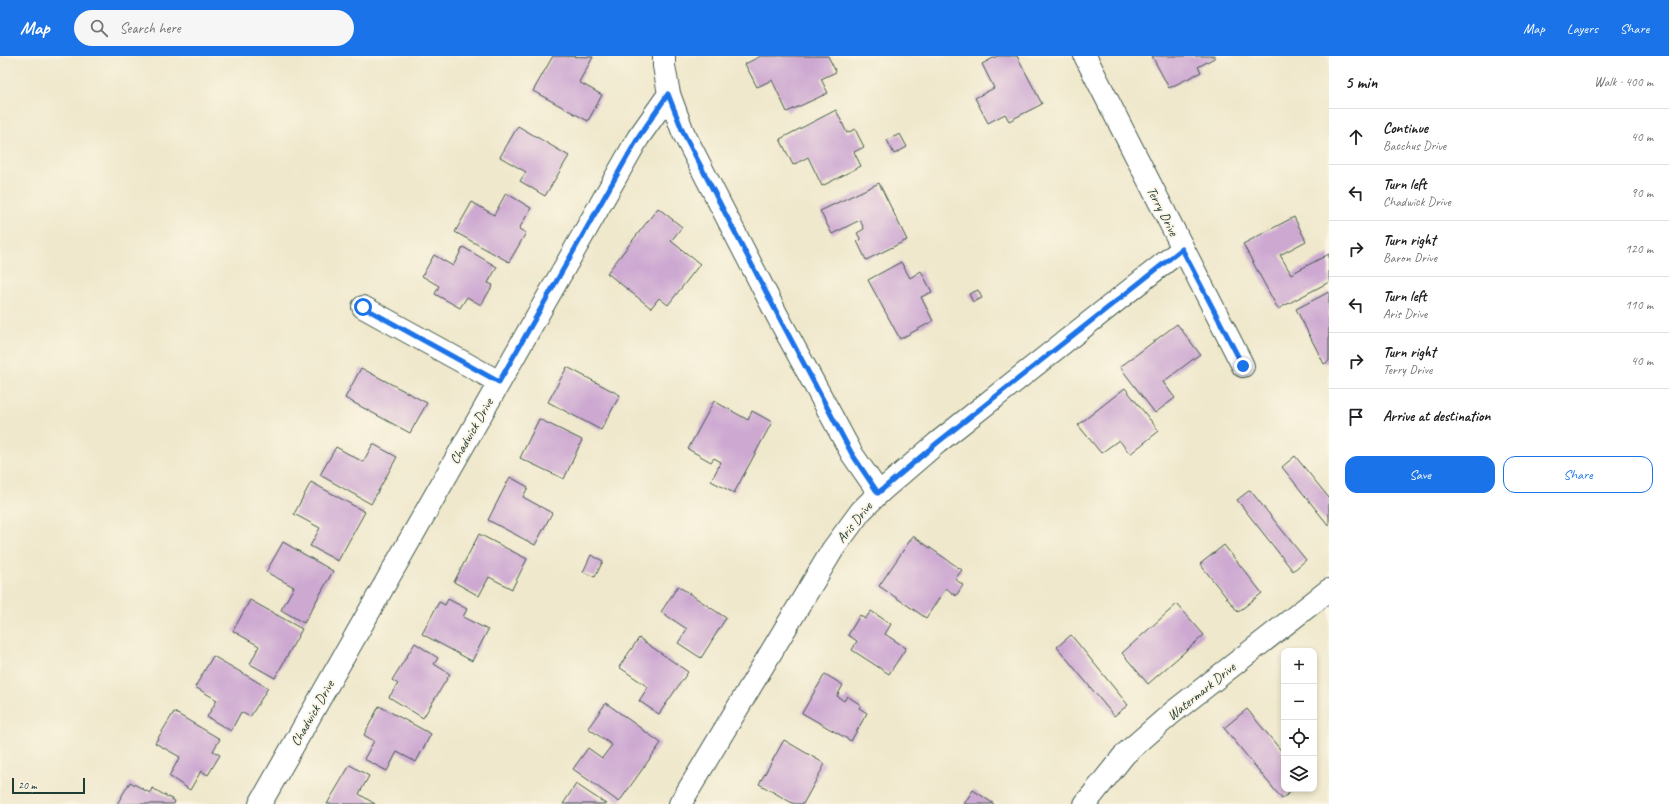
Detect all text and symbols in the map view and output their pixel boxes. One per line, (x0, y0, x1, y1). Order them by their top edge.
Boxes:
search box (74, 10, 354, 46)
text: Map (20, 16, 50, 40)
icon: search (88, 17, 110, 39)
text: Search here (120, 19, 181, 38)
text: Map (1523, 20, 1545, 37)
text: Layers (1567, 20, 1598, 37)
text: Share (1620, 20, 1649, 37)
text: 5 min (1345, 72, 1377, 93)
text: Walk · 400 m (1594, 74, 1653, 90)
text: Continue (1383, 119, 1428, 138)
icon: ahead (1345, 126, 1367, 148)
text: 40 m (1631, 129, 1653, 145)
text: Bacchus Drive (1383, 138, 1446, 154)
text: Turn left (1383, 175, 1426, 194)
icon: left (1345, 182, 1367, 204)
street label: Terry Drive (1143, 184, 1183, 240)
text: 90 m (1631, 185, 1653, 201)
text: Chadwick Drive (1383, 194, 1451, 210)
text: Turn right (1383, 231, 1436, 250)
icon: right (1345, 238, 1367, 260)
text: 120 m (1625, 241, 1653, 257)
text: Baron Drive (1383, 250, 1437, 266)
text: Turn left (1383, 287, 1426, 306)
icon: left (1345, 294, 1367, 316)
text: 110 m (1625, 297, 1653, 313)
route start (354, 298, 372, 316)
text: Aris Drive (1383, 306, 1427, 322)
text: Turn right (1383, 343, 1436, 362)
icon: right (1345, 350, 1367, 372)
text: 40 m (1631, 353, 1653, 369)
route end (1234, 357, 1252, 375)
text: Terry Drive (1383, 362, 1432, 378)
street label: Chadwick Drive (446, 394, 498, 467)
icon: arrive (1345, 406, 1367, 428)
text: Arrive at destination (1383, 407, 1490, 426)
button: Save (1345, 456, 1495, 493)
button: Share (1503, 456, 1653, 493)
street label: Aris Drive (833, 497, 877, 546)
map controls (1281, 648, 1317, 792)
button: + (1281, 648, 1317, 684)
street label: Watermark Drive (1164, 658, 1240, 724)
street label: Chadwick Drive (287, 676, 339, 749)
button: − (1281, 684, 1317, 720)
button: locate (1281, 720, 1317, 756)
button: layers (1281, 756, 1317, 792)
scale bar (12, 776, 85, 795)
text: 20 m (18, 778, 37, 792)

